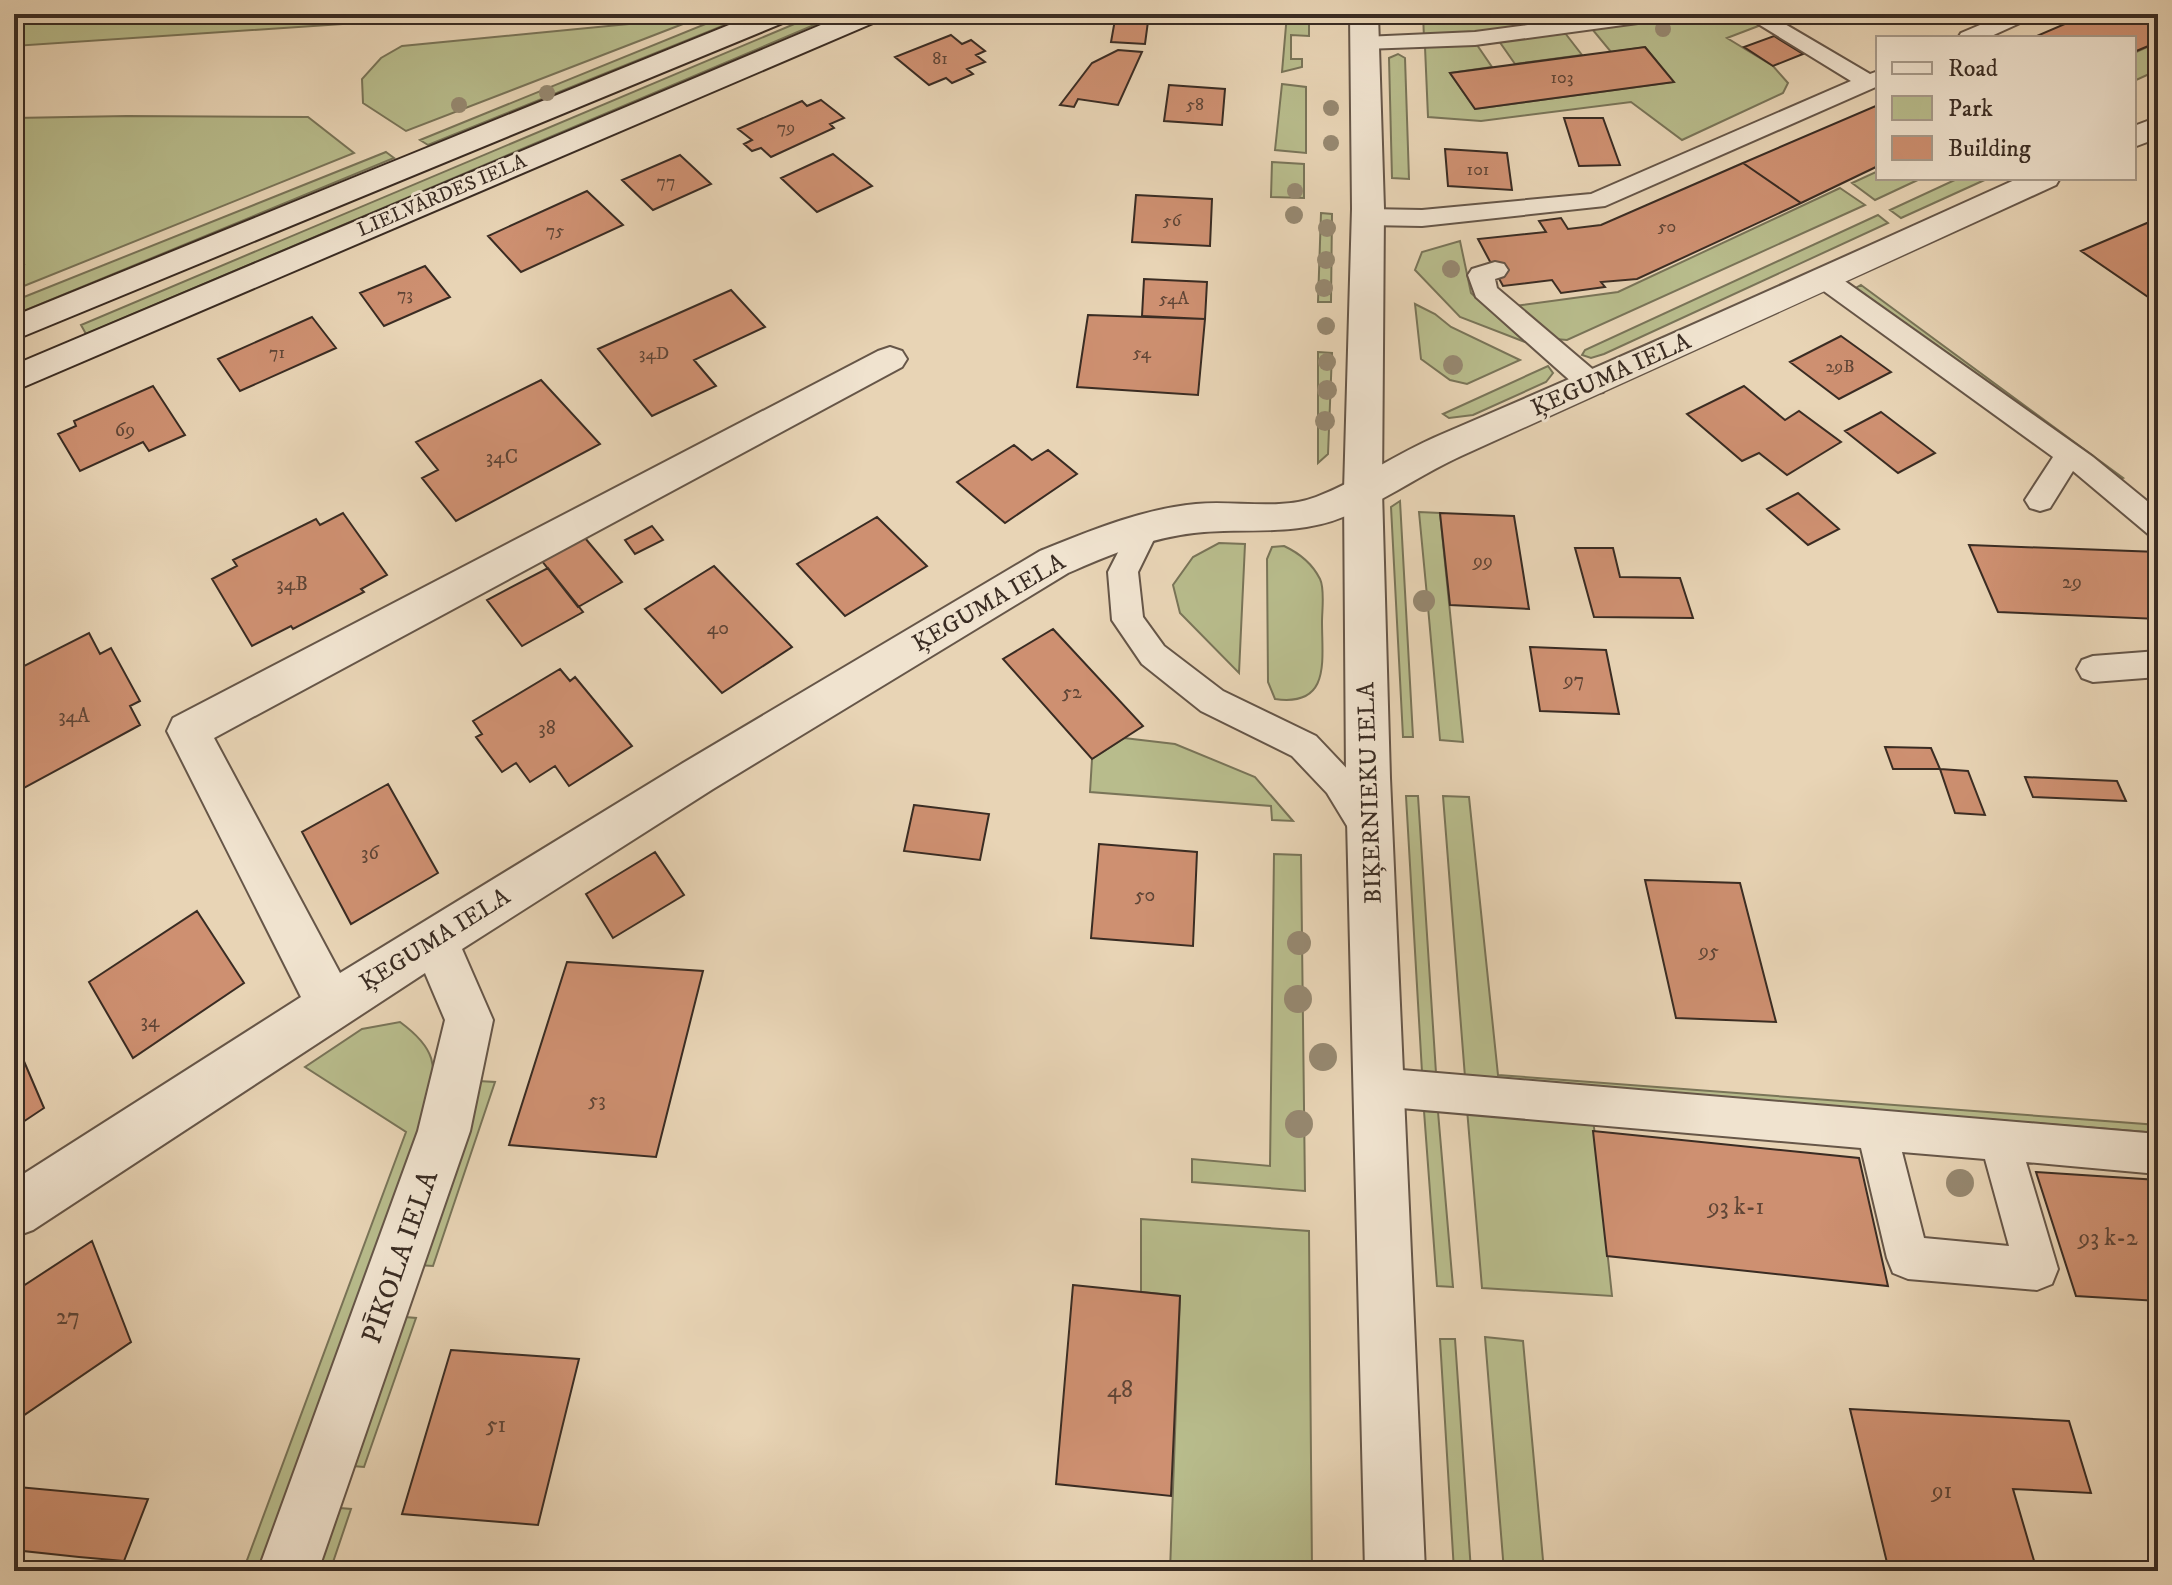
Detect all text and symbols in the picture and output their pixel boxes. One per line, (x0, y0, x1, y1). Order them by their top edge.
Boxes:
legend (1876, 36, 2136, 180)
house number: 81 (932, 48, 948, 70)
text: Road (1948, 54, 1998, 84)
house number: 103 (1551, 67, 1573, 89)
house number: 58 (1186, 94, 1204, 116)
text: Park (1948, 94, 1993, 124)
house number: 79 (777, 117, 795, 139)
text: Building (1948, 134, 2031, 164)
street label: LIELVĀRDES IELA (354, 149, 531, 243)
house number: 101 (1467, 159, 1489, 181)
house number: 77 (657, 171, 675, 193)
house number: 56 (1163, 210, 1182, 232)
house number: 50 (1658, 216, 1676, 238)
house number: 75 (546, 220, 564, 242)
house number: 73 (397, 284, 413, 306)
house number: 54A (1159, 288, 1189, 310)
street label: ĶEGUMA IELA (1527, 326, 1696, 424)
house number: 71 (269, 342, 285, 364)
house number: 54 (1133, 342, 1152, 364)
house number: 34D (639, 343, 669, 365)
house number: 29B (1825, 356, 1855, 378)
house number: 69 (115, 418, 135, 443)
house number: 34C (486, 445, 518, 470)
street label: ĶEGUMA IELA (907, 547, 1071, 659)
house number: 99 (1472, 549, 1493, 574)
house number: 29 (2062, 570, 2082, 595)
house number: 34B (276, 572, 308, 597)
house number: 40 (707, 616, 729, 641)
house number: 97 (1563, 668, 1584, 693)
house number: 52 (1062, 680, 1082, 705)
street label: BIĶERNIEKU IELA (1351, 681, 1389, 904)
house number: 34A (58, 704, 90, 729)
house number: 38 (538, 716, 556, 741)
house number: 36 (361, 841, 380, 866)
street label: ĶEGUMA IELA (354, 881, 516, 998)
house number: 50 (1135, 883, 1155, 908)
house number: 95 (1698, 939, 1719, 964)
house number: 34 (141, 1009, 160, 1034)
house number: 53 (588, 1088, 606, 1113)
street label: PĪKOLA IELA (354, 1165, 446, 1348)
house number: 93 k-1 (1707, 1192, 1764, 1222)
house number: 93 k-2 (2077, 1223, 2138, 1253)
house number: 27 (56, 1302, 80, 1332)
house number: 48 (1107, 1375, 1133, 1405)
house number: 51 (486, 1410, 506, 1440)
house number: 91 (1931, 1476, 1952, 1506)

